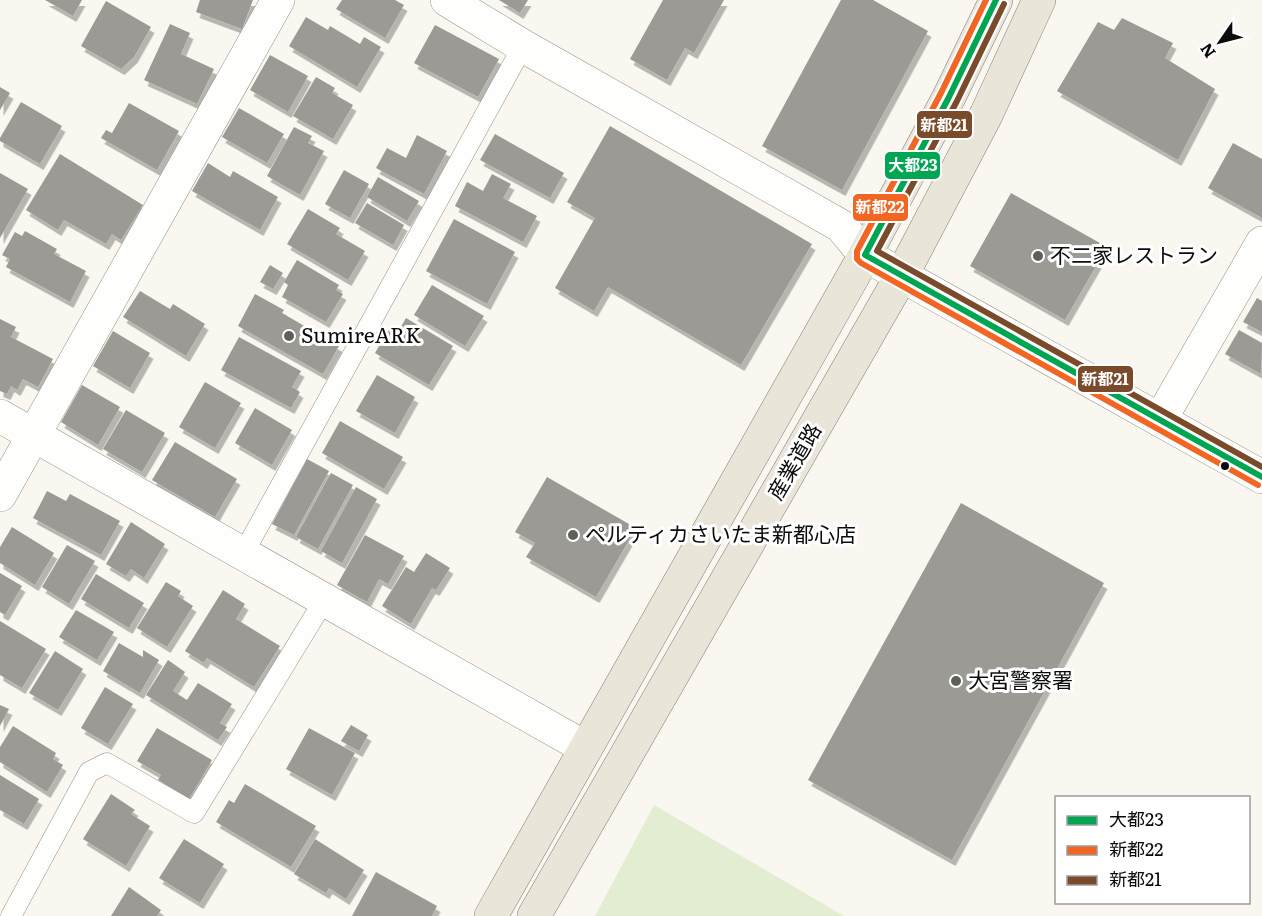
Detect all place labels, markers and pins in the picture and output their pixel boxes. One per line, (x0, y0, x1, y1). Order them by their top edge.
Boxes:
place label: 不二家レストラン (1050, 238, 1218, 269)
marker: 不二家レストラン (1031, 249, 1045, 263)
place label: SumireARK (301, 318, 421, 349)
marker: SumireARK (282, 329, 296, 343)
unlabelled marker (1219, 460, 1231, 472)
place label: ペルティカさいたま新都心店 (585, 517, 856, 548)
marker: ペルティカさいたま新都心店 (566, 528, 580, 542)
place label: 大宮警察署 (968, 663, 1073, 694)
marker: 大宮警察署 (949, 674, 963, 688)

